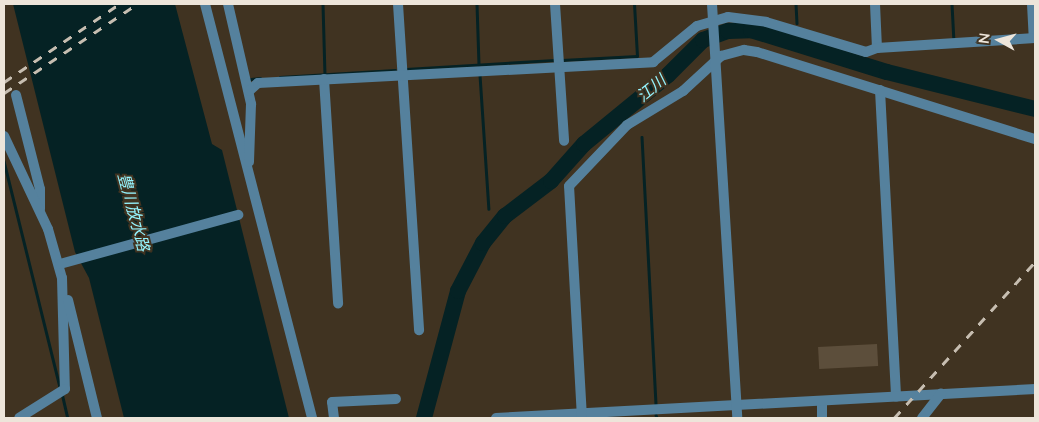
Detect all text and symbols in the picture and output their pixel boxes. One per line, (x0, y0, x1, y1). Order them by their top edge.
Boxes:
north arrow (974, 15, 1024, 65)
text: N (975, 32, 993, 45)
water label: 江川 (633, 70, 669, 106)
water label: 豊川放水路 (114, 171, 154, 253)

